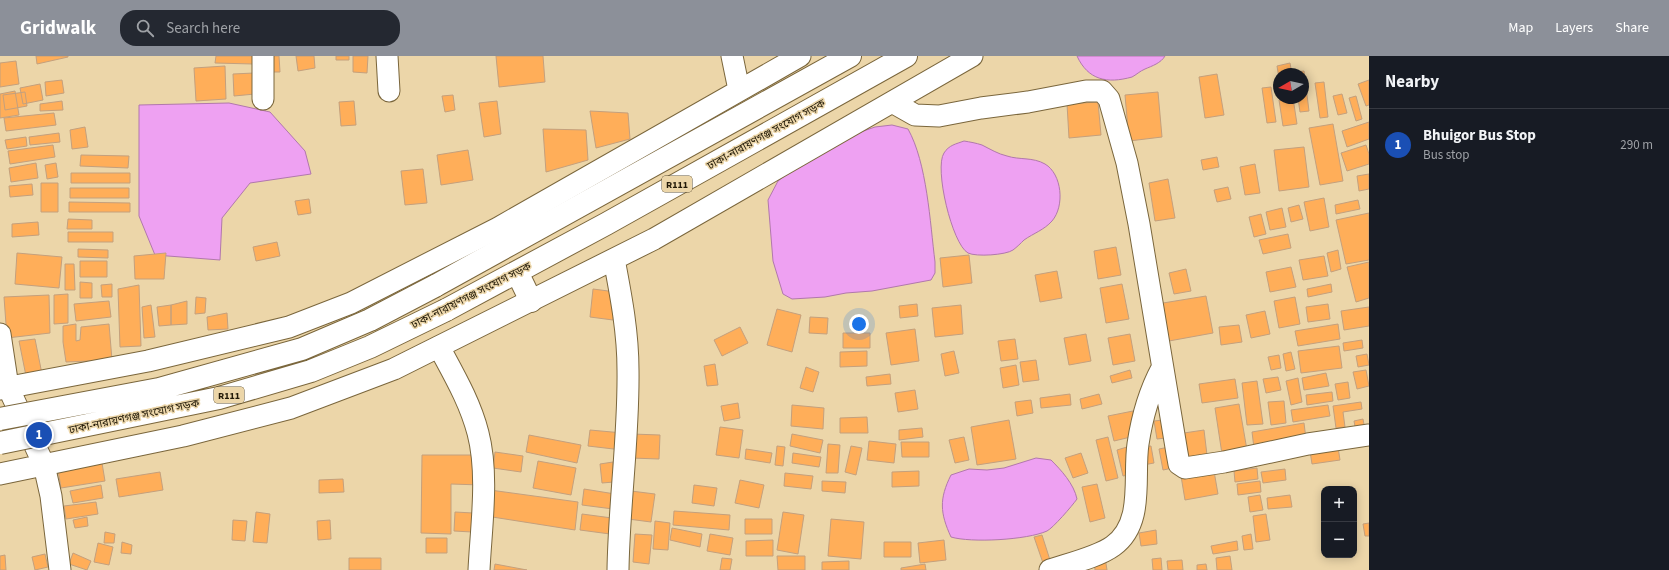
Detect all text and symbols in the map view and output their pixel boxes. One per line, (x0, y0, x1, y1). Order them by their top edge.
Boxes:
search box (120, 10, 400, 46)
text: Gridwalk (20, 15, 96, 42)
icon: search (134, 17, 156, 39)
text: Search here (166, 18, 240, 39)
text: Map (1508, 18, 1533, 38)
text: Layers (1555, 18, 1593, 38)
text: Share (1615, 18, 1649, 38)
north arrow (1273, 68, 1309, 104)
text: Nearby (1385, 70, 1439, 94)
street label: ঢাকা-নারায়ণগঞ্জ সংযোগ সড়ক (704, 96, 828, 174)
text: Bhuigor Bus Stop (1423, 125, 1536, 146)
text: 1 (1395, 136, 1401, 154)
text: 290 m (1620, 136, 1653, 154)
text: Bus stop (1423, 146, 1469, 164)
road number: R111 (662, 176, 692, 192)
street label: ঢাকা-নারায়ণগঞ্জ সংযোগ সড়ক (408, 259, 534, 333)
your location (849, 314, 869, 334)
road number: R111 (214, 387, 244, 403)
street label: ঢাকা-নারায়ণগঞ্জ সংযোগ সড়ক (67, 395, 201, 438)
pin: 1 (26, 420, 52, 450)
map controls (1321, 486, 1357, 558)
button: + (1321, 486, 1357, 522)
button: − (1321, 522, 1357, 558)

